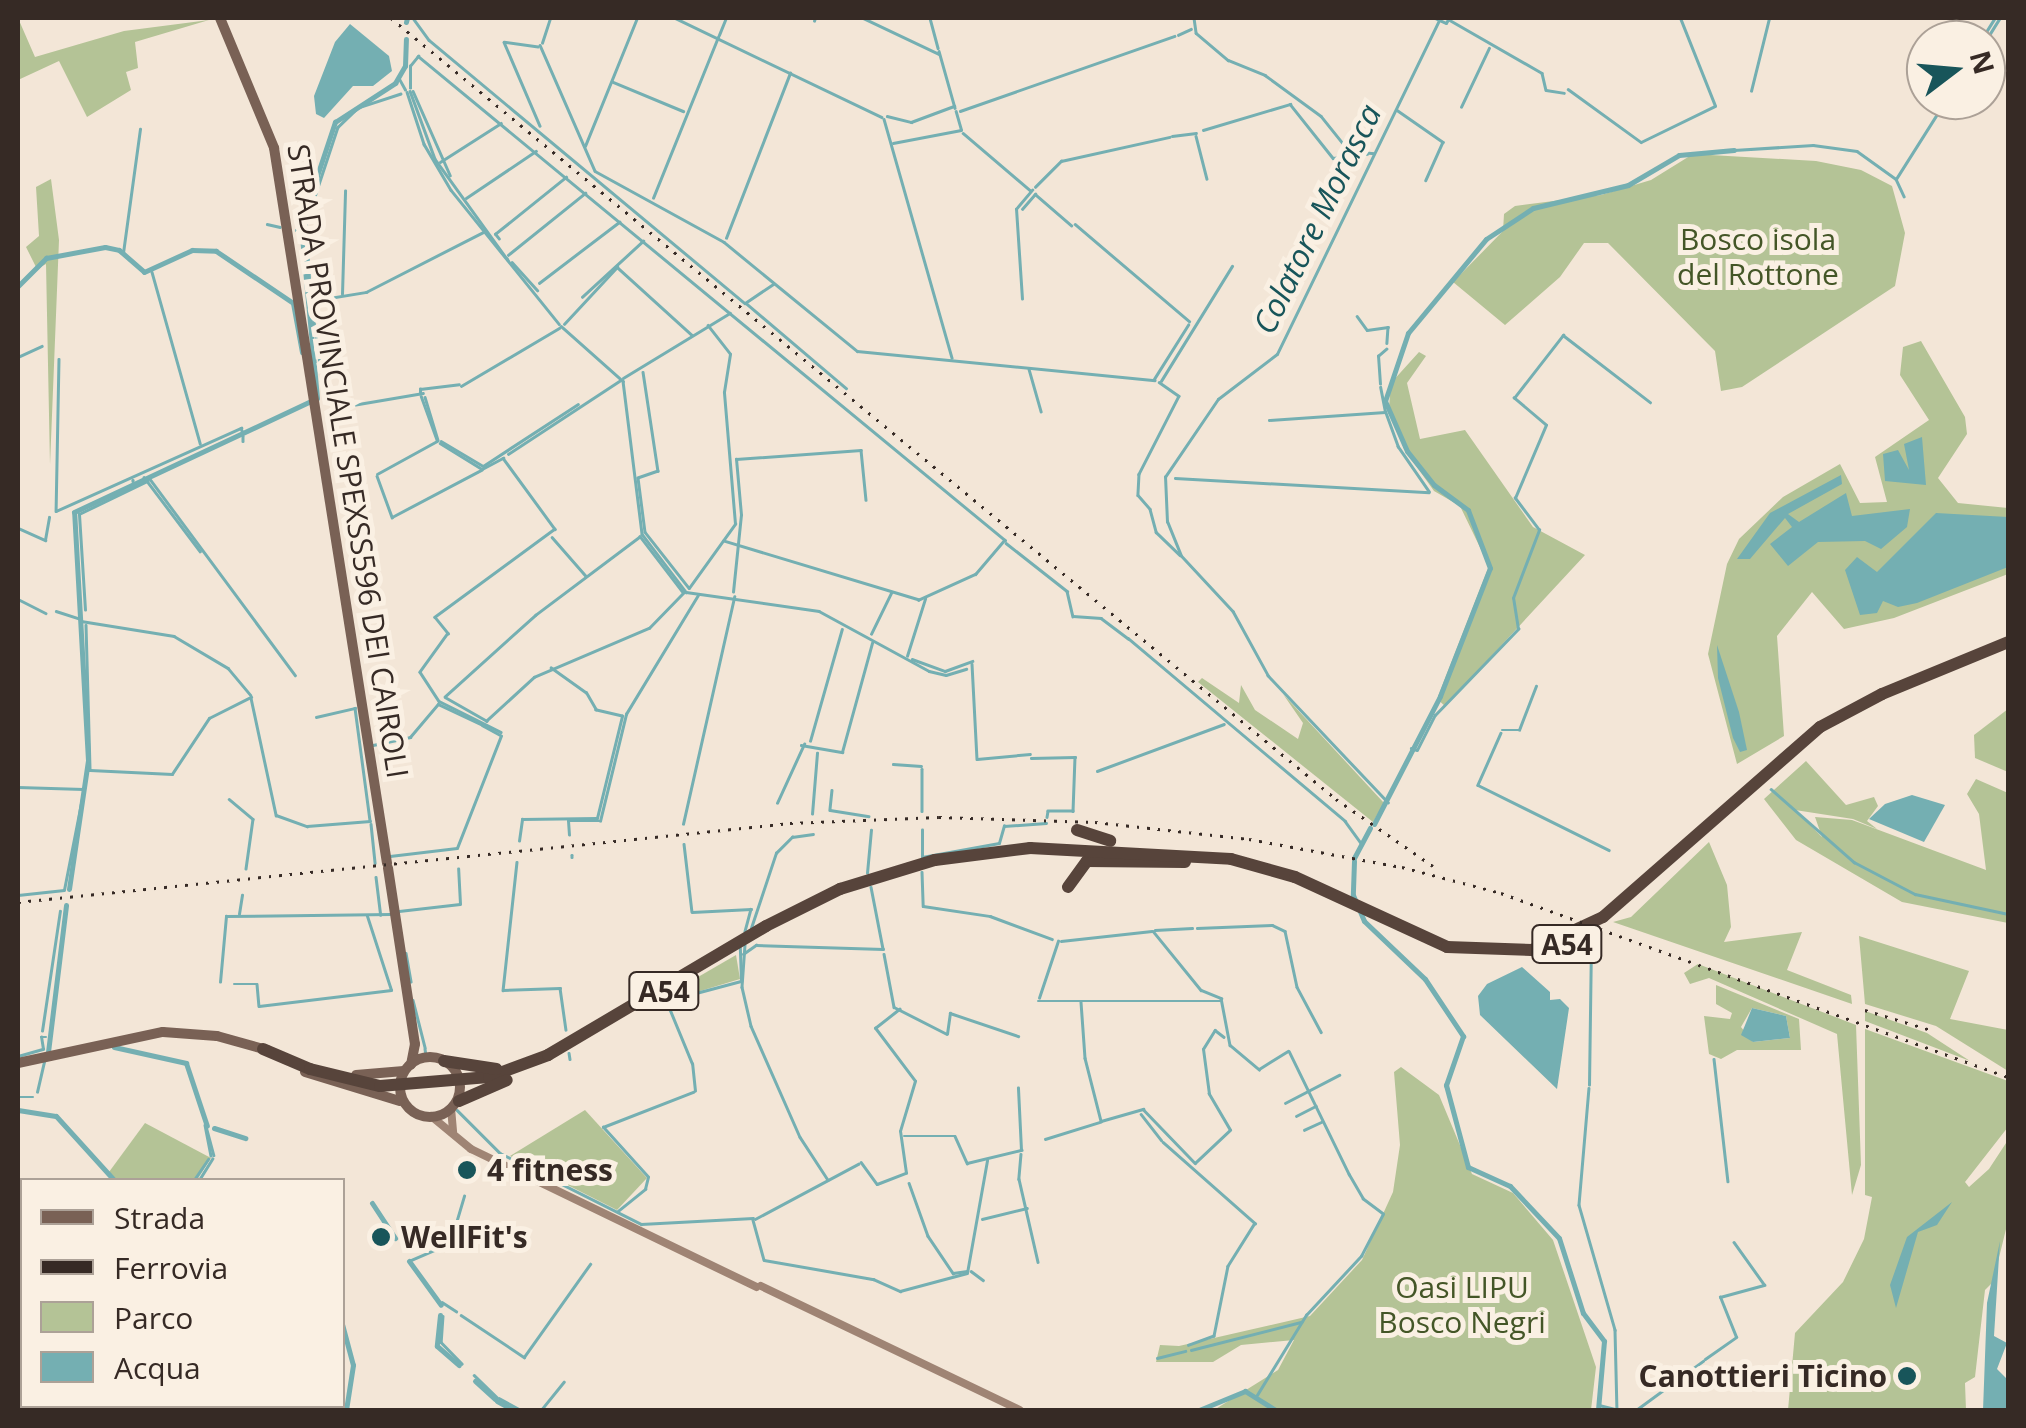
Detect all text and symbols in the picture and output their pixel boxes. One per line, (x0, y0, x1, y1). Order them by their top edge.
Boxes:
north arrow (1906, 20, 2006, 120)
text: N (1962, 46, 2004, 78)
water label: Colatore Morasca (1245, 98, 1389, 340)
street label: STRADA PROVINCIALE SPEXSS596 DEI CAIROLI (280, 141, 416, 781)
park label: Bosco isola del Rottone (1677, 221, 1839, 292)
road number: A54 (1530, 921, 1604, 967)
road number: A54 (626, 968, 702, 1014)
place label: 4 fitness (487, 1152, 613, 1188)
marker: 4 fitness (456, 1159, 478, 1181)
legend (20, 1178, 345, 1408)
text: Strada (114, 1197, 205, 1238)
place label: WellFit's (401, 1219, 528, 1255)
marker: WellFit's (370, 1226, 392, 1248)
text: Ferrovia (114, 1247, 228, 1288)
park label: Oasi LIPU Bosco Negri (1378, 1269, 1546, 1340)
text: Parco (114, 1297, 193, 1338)
text: Acqua (114, 1347, 201, 1388)
place label: Canottieri Ticino (1639, 1358, 1887, 1394)
marker: Canottieri Ticino (1896, 1365, 1918, 1387)

